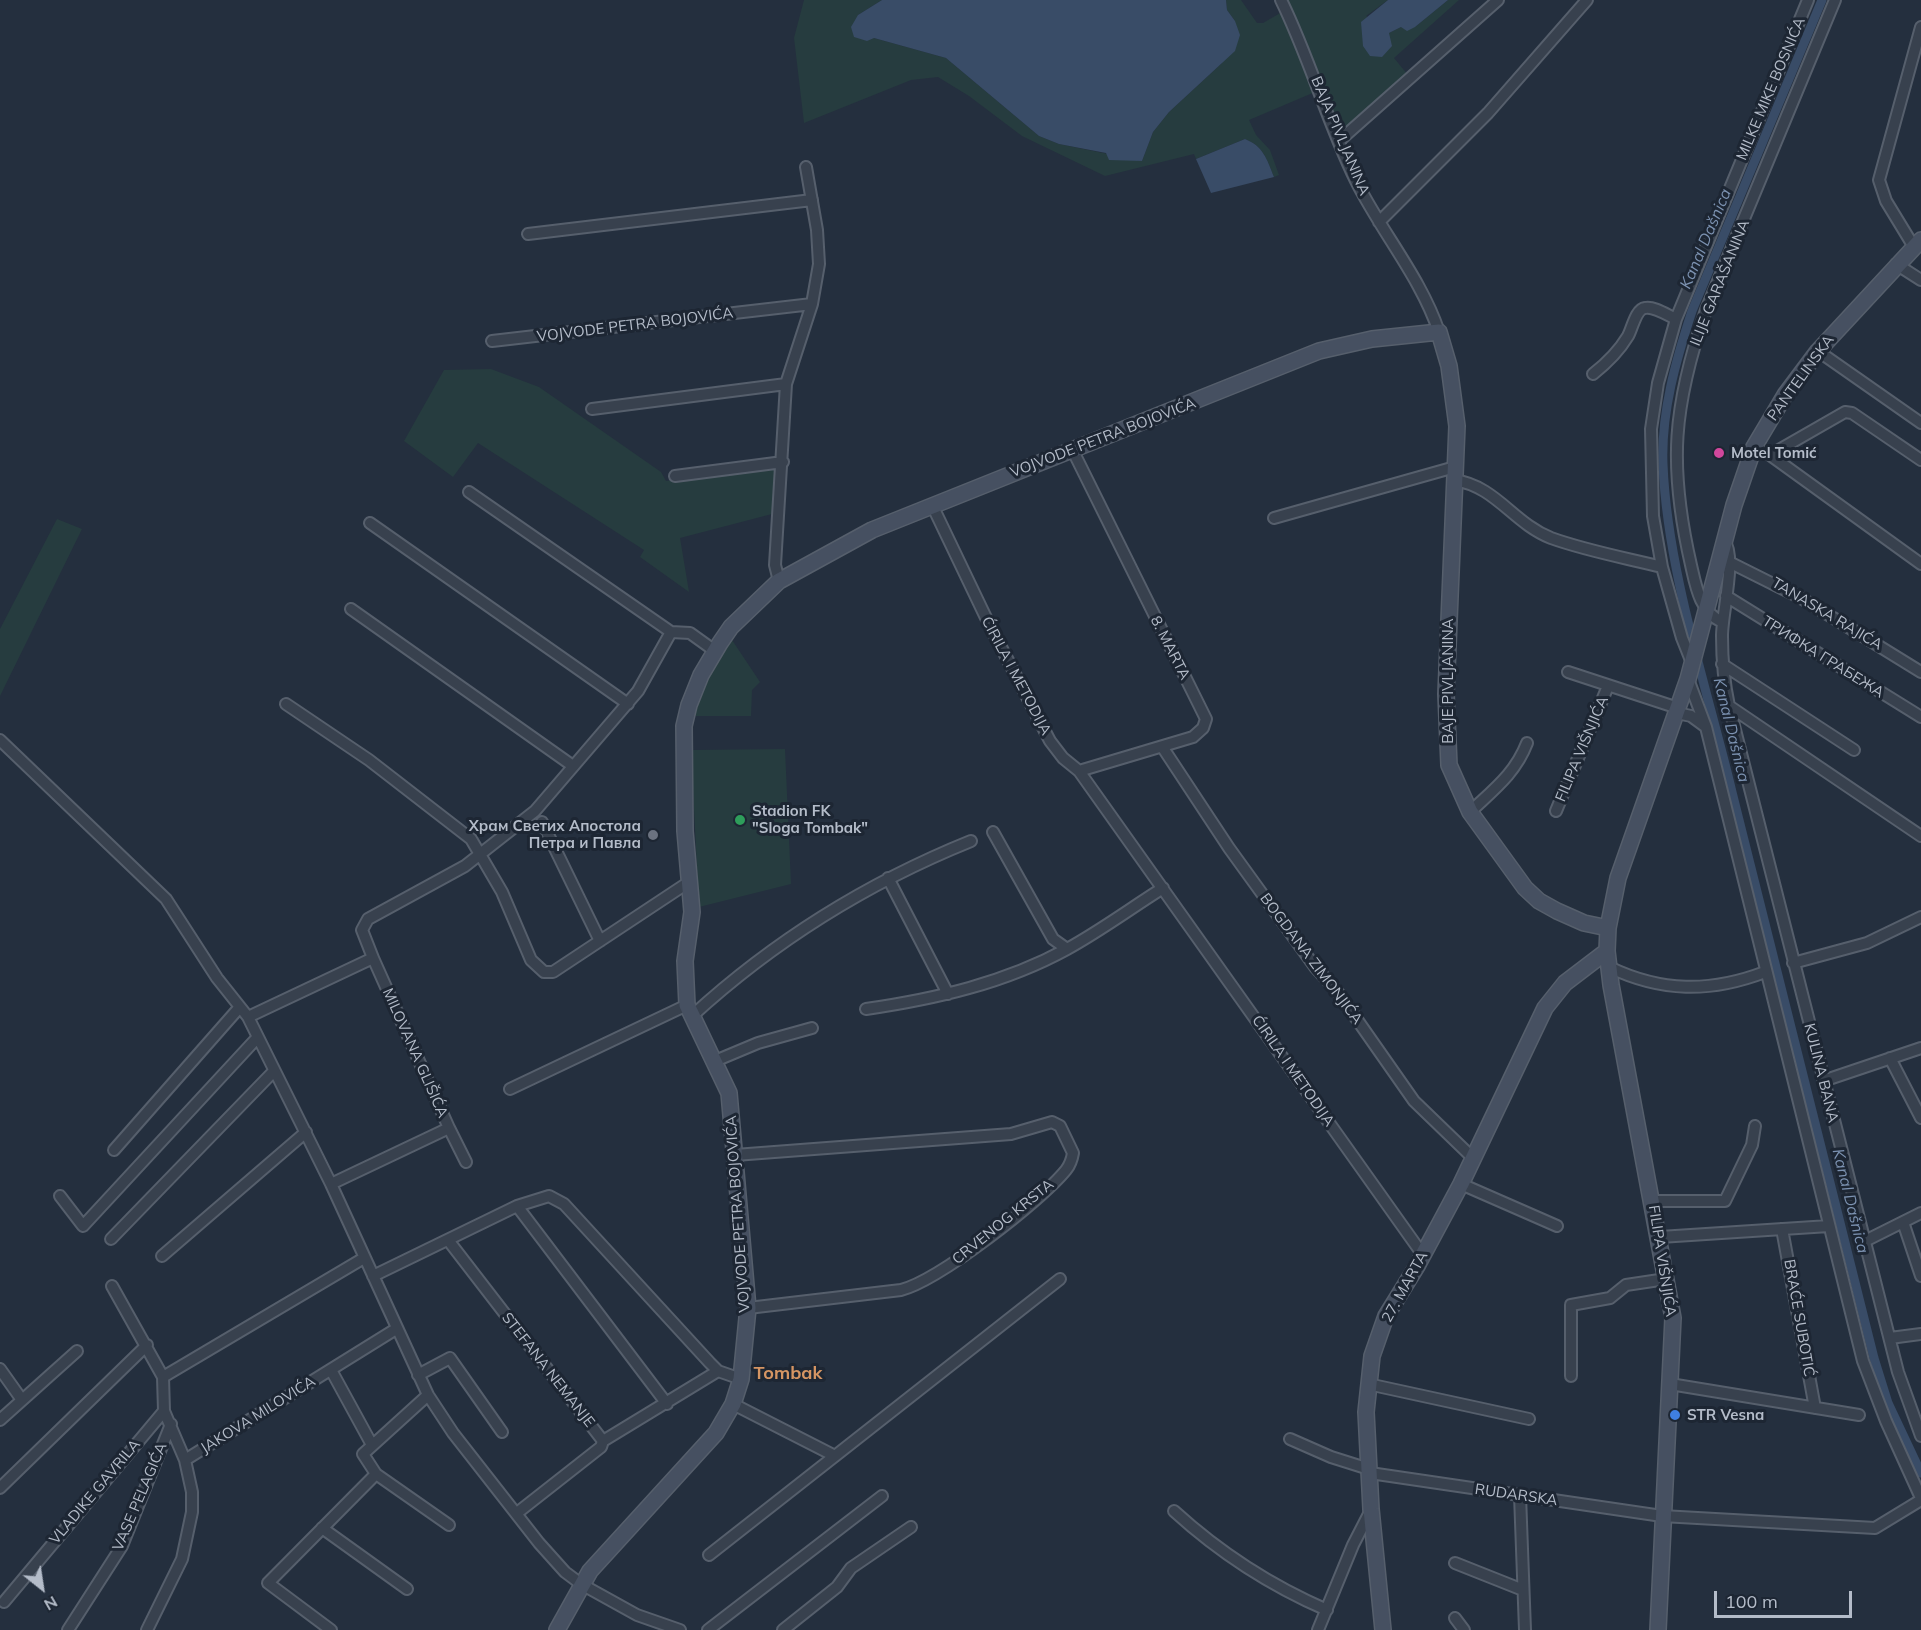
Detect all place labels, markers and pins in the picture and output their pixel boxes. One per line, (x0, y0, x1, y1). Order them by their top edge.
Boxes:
place label: Motel Tomić (1731, 444, 1817, 462)
marker: Motel Tomić (1712, 446, 1726, 460)
place label: Stadion FK "Sloga Tombak" (752, 802, 868, 837)
marker: Stadion FK "Sloga Tombak" (733, 813, 747, 827)
place label: Храм Светих Апостола Петра и Павла (469, 817, 641, 852)
marker: Храм Светих Апостола Петра и Павла (646, 828, 660, 842)
place label: STR Vesna (1687, 1406, 1764, 1424)
marker: STR Vesna (1668, 1408, 1682, 1422)

